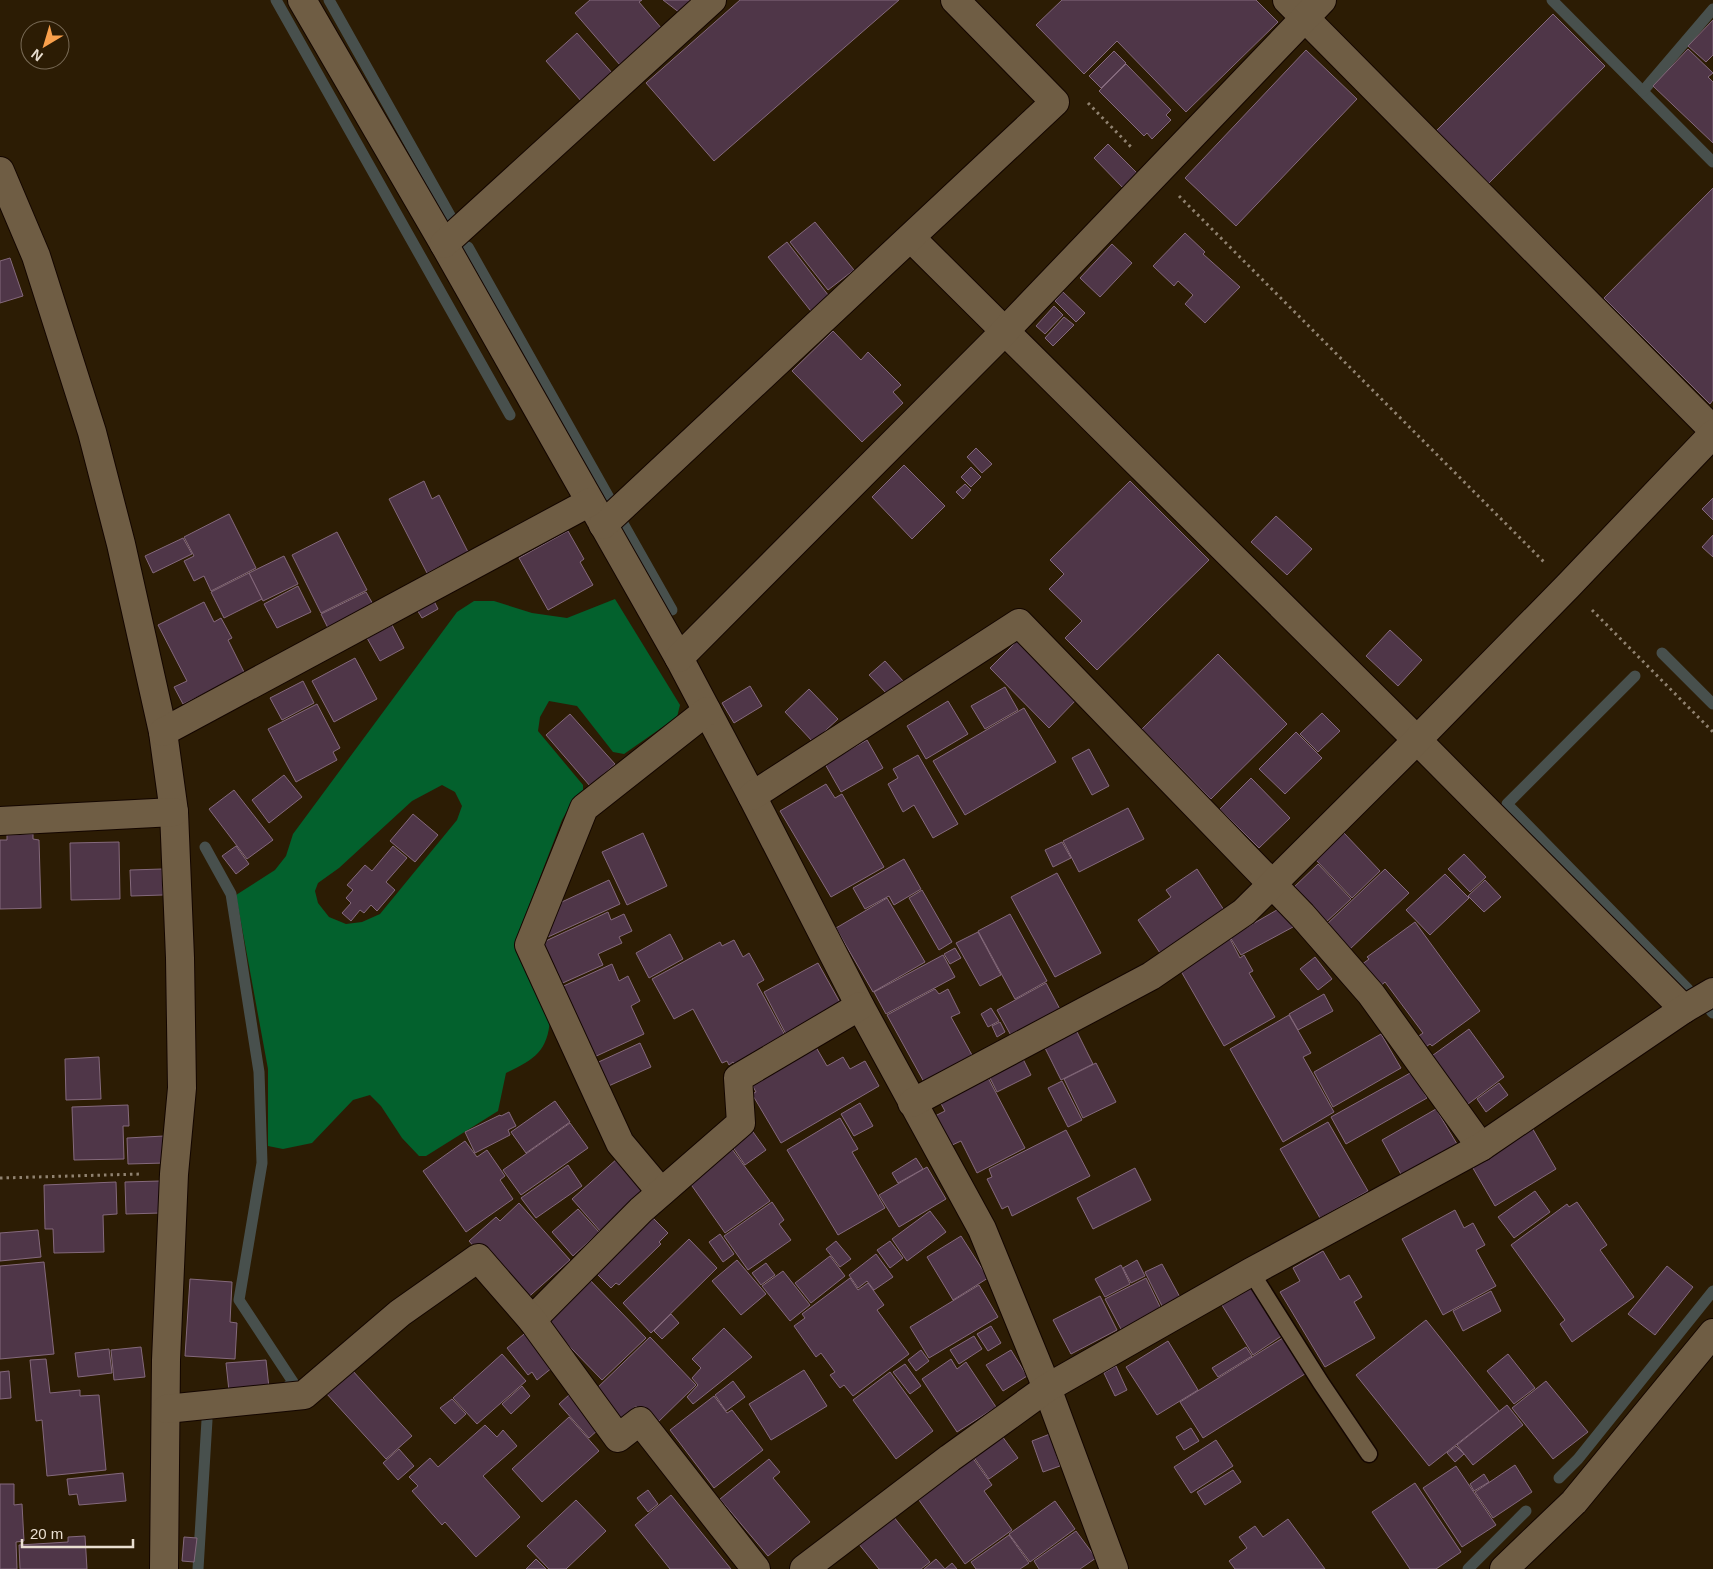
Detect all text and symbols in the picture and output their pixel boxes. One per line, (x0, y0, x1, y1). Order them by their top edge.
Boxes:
north arrow (20, 20, 70, 70)
text: N (28, 46, 46, 65)
scale bar (22, 1516, 134, 1548)
text: 20 m (30, 1525, 63, 1542)

